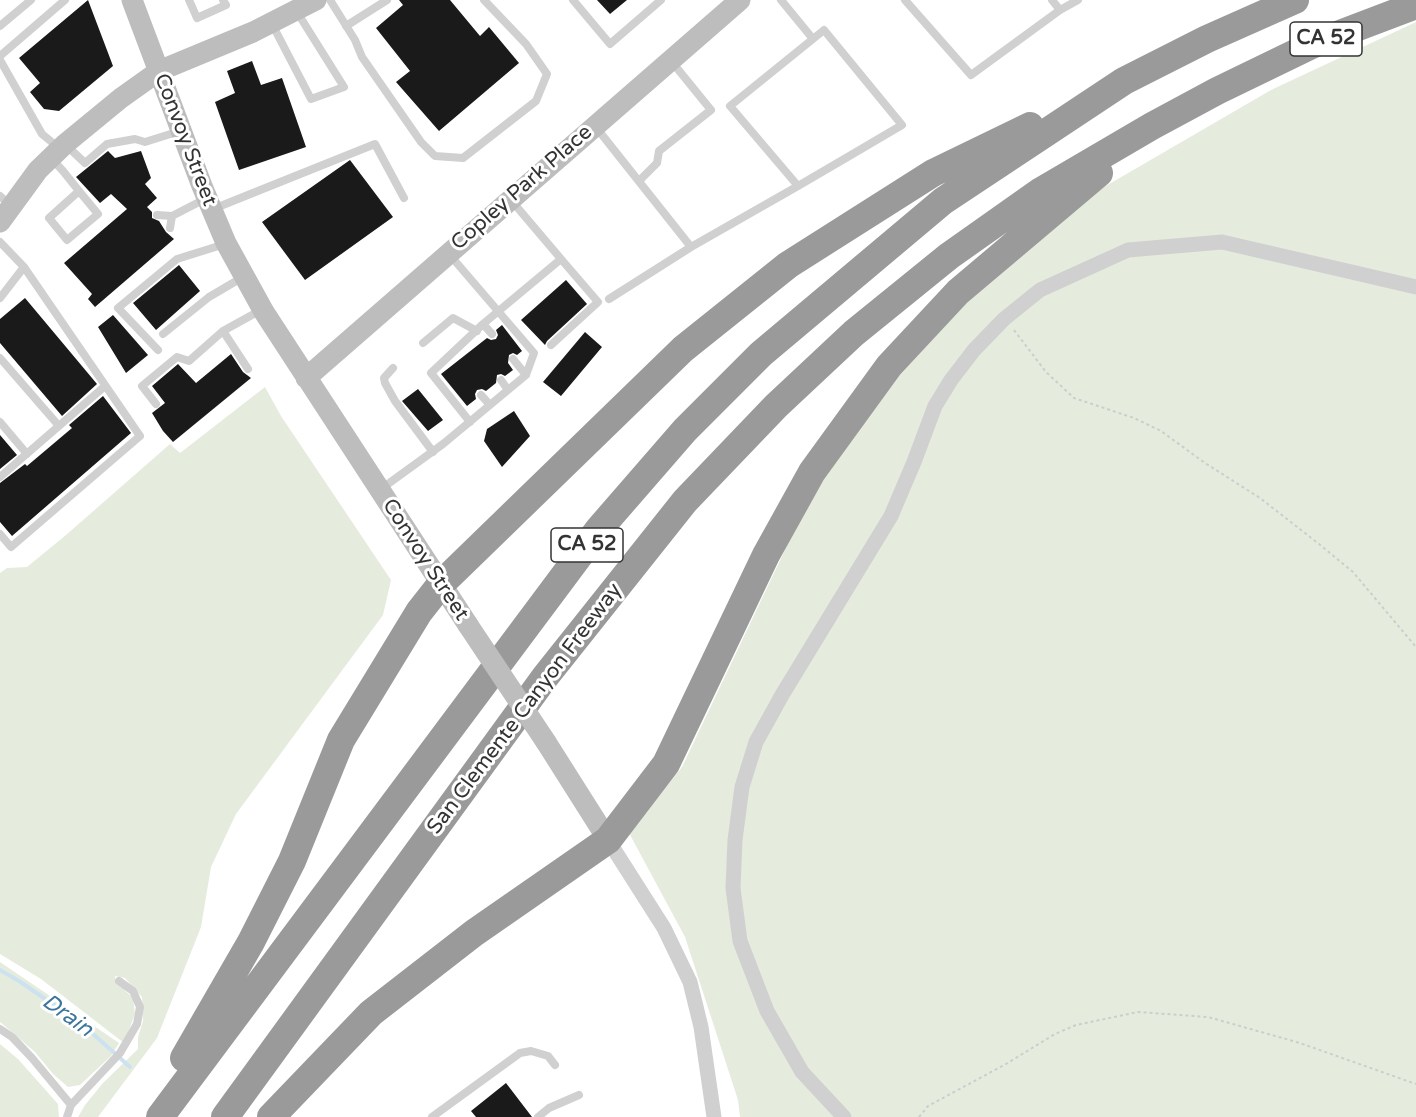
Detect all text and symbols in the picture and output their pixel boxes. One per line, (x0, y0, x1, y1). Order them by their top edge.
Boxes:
road number: CA 52 (1290, 22, 1362, 56)
street label: Convoy Street (148, 70, 222, 210)
street label: Copley Park Place (446, 120, 598, 256)
street label: Convoy Street (376, 494, 474, 626)
road number: CA 52 (551, 528, 623, 562)
street label: San Clemente Canyon Freeway (422, 579, 628, 839)
water label: Drain (37, 989, 97, 1043)

